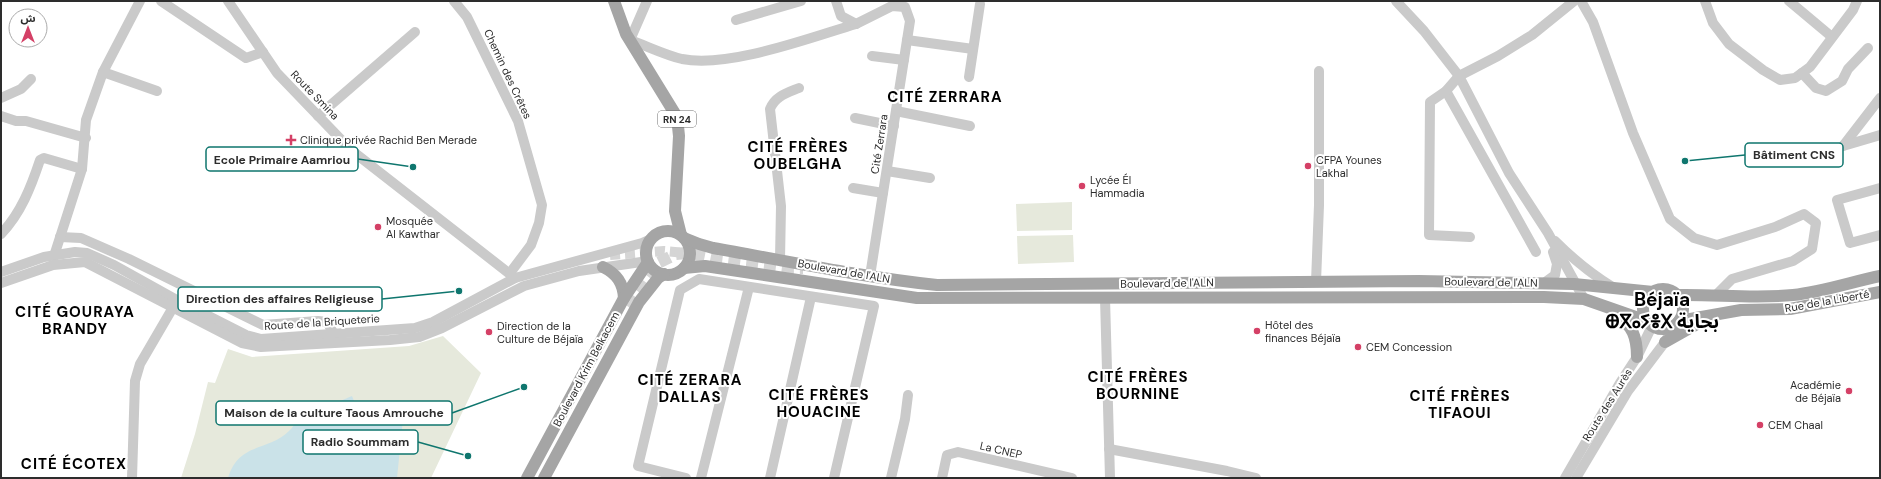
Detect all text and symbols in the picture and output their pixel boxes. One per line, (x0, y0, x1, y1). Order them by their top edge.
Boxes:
north arrow (8, 8, 48, 48)
text: ش (20, 11, 36, 25)
street label: Chemin des Crêtes (481, 27, 535, 121)
street label: Route Smina (288, 67, 342, 123)
district label: CITÉ ZERRARA (887, 87, 1003, 107)
road number: RN 24 (658, 111, 696, 127)
street label: Cité Zerrara (867, 113, 891, 175)
place label: Clinique privée Rachid Ben Merade (300, 133, 477, 147)
marker: Clinique privée Rachid Ben Merade (285, 134, 297, 146)
district label: CITÉ FRÈRES OUBELGHA (747, 137, 849, 174)
callout: Bâtiment CNS (1745, 143, 1843, 167)
callout: Ecole Primaire Aamriou (206, 147, 358, 171)
text: Bâtiment CNS (1753, 147, 1835, 163)
text: Ecole Primaire Aamriou (214, 152, 350, 168)
place label: CFPA Younes Lakhal (1316, 153, 1382, 180)
marker: CFPA Younes Lakhal (1303, 161, 1313, 171)
place label: Lycée Él Hammadia (1090, 173, 1145, 200)
marker: Lycée Él Hammadia (1077, 181, 1087, 191)
place label: Mosquée Al Kawthar (386, 214, 440, 241)
marker: Mosquée Al Kawthar (373, 222, 383, 232)
street label: Boulevard de l'ALN (797, 256, 891, 286)
street label: Boulevard de l'ALN (1444, 274, 1538, 290)
street label: Boulevard de l'ALN (1120, 275, 1214, 291)
callout: Direction des affaires Religieuse (178, 287, 382, 311)
district label: Béjaïa ⴲⴳⴰⵢⴻⵝ بجاية (1605, 287, 1719, 334)
street label: Rue de la Liberté (1784, 287, 1870, 315)
text: Direction des affaires Religieuse (186, 291, 374, 307)
district label: CITÉ GOURAYA BRANDY (15, 302, 135, 339)
street label: Boulevard Krim Belkacem (550, 309, 622, 429)
street label: Route de la Briqueterie (264, 311, 380, 333)
place label: Hôtel des finances Béjaïa (1265, 318, 1341, 345)
place label: Direction de la Culture de Béjaïa (497, 319, 583, 346)
marker: Hôtel des finances Béjaïa (1252, 326, 1262, 336)
marker: Direction de la Culture de Béjaïa (484, 327, 494, 337)
place label: CEM Concession (1366, 340, 1452, 354)
marker: CEM Concession (1353, 342, 1363, 352)
street label: Route des Aurès (1579, 366, 1635, 444)
district label: CITÉ FRÈRES BOURNINE (1087, 367, 1189, 404)
district label: CITÉ ZERARA DALLAS (638, 370, 742, 407)
place label: Académie de Béjaïa (1790, 378, 1841, 405)
district label: CITÉ FRÈRES HOUACINE (768, 385, 870, 422)
district label: CITÉ FRÈRES TIFAOUI (1409, 386, 1511, 423)
marker: Académie de Béjaïa (1844, 386, 1854, 396)
callout: Maison de la culture Taous Amrouche (216, 401, 452, 425)
text: Maison de la culture Taous Amrouche (224, 405, 444, 421)
place label: CEM Chaal (1768, 418, 1823, 432)
marker: CEM Chaal (1755, 420, 1765, 430)
callout: Radio Soummam (303, 430, 418, 454)
text: Radio Soummam (311, 434, 409, 450)
street label: La CNEP (979, 438, 1023, 462)
district label: CITÉ ÉCOTEX (21, 454, 127, 474)

